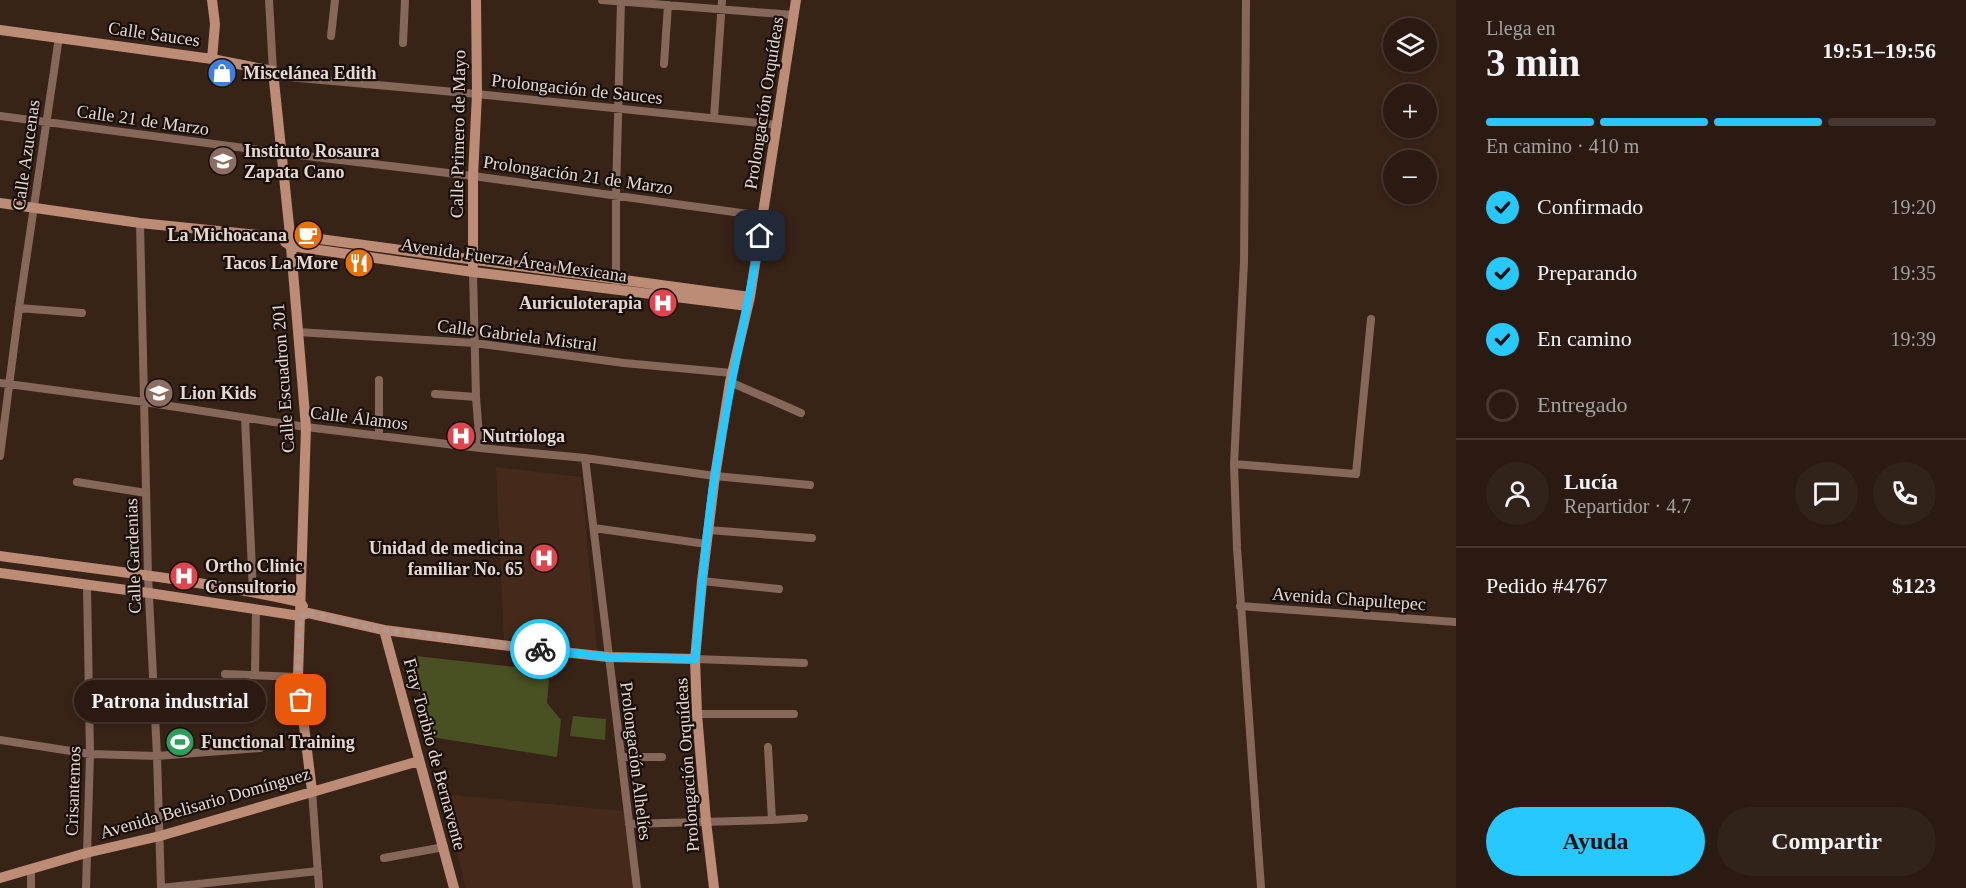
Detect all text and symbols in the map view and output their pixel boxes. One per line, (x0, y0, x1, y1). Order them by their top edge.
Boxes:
street label: Prolongación Orquídeas (740, 15, 788, 191)
text: Llega en (1486, 17, 1555, 39)
street label: Calle Sauces (107, 18, 201, 50)
map controls (1383, 18, 1437, 204)
button: layers (1383, 18, 1437, 72)
text: 19:51–19:56 (1822, 38, 1936, 63)
text: 3 min (1486, 41, 1580, 84)
street label: Calle Primero de Mayo (447, 50, 469, 218)
shop icon: Miscelánea Edith (206, 57, 238, 89)
place label: Miscelánea Edith (243, 63, 377, 83)
street label: Prolongación de Sauces (490, 70, 664, 108)
button: + (1383, 84, 1437, 138)
street label: Calle Azucenas (8, 98, 44, 212)
street label: Calle 21 de Marzo (76, 101, 210, 139)
text: En camino · 410 m (1486, 135, 1639, 157)
place label: Instituto Rosaura Zapata Cano (244, 141, 380, 182)
school or university icon: Instituto Rosaura Zapata Cano (207, 145, 239, 177)
button: − (1383, 150, 1437, 204)
street label: Prolongación 21 de Marzo (482, 152, 674, 198)
icon: check (1486, 191, 1519, 224)
text: Confirmado (1537, 194, 1643, 219)
text: 19:20 (1890, 196, 1936, 218)
pin (734, 210, 785, 261)
cafe icon: La Michoacana (292, 219, 324, 251)
icon: home (743, 219, 776, 252)
place label: La Michoacana (168, 225, 287, 245)
street label: Avenida Fuerza Área Mexicana (400, 233, 628, 286)
restaurant icon: Tacos La More (343, 247, 375, 279)
place label: Tacos La More (223, 253, 338, 273)
icon: check (1486, 257, 1519, 290)
text: Preparando (1537, 260, 1637, 285)
text: 19:35 (1890, 262, 1936, 284)
hospital icon: Auriculoterapia (647, 287, 679, 319)
place label: Auriculoterapia (519, 293, 642, 313)
street label: Calle Escuadron 201 (268, 303, 298, 453)
street label: Calle Gabriela Mistral (436, 315, 598, 355)
icon: check (1486, 323, 1519, 356)
text: En camino (1537, 326, 1632, 351)
text: 19:39 (1890, 328, 1936, 350)
school or university icon: Lion Kids (143, 377, 175, 409)
place label: Lion Kids (180, 383, 257, 403)
text: Entregado (1537, 392, 1627, 417)
street label: Calle Álamos (309, 401, 409, 434)
hospital icon: Nutriologa (445, 420, 477, 452)
place label: Nutriologa (482, 426, 565, 446)
button: person (1486, 462, 1549, 525)
button: chat (1795, 462, 1858, 525)
button: phone (1873, 462, 1936, 525)
text: Lucía (1564, 469, 1618, 494)
text: Repartidor · 4.7 (1564, 495, 1691, 517)
street label: Calle Gardenias (121, 498, 145, 614)
place label: Unidad de medicina familiar No. 65 (369, 538, 523, 579)
hospital icon: Unidad de medicina familiar No. 65 (528, 542, 560, 574)
place label: Ortho Clinic Consultorio (205, 556, 303, 597)
hospital icon: Ortho Clinic Consultorio (168, 560, 200, 592)
text: Pedido #4767 (1486, 573, 1608, 598)
text: $123 (1892, 573, 1936, 598)
street label: Avenida Chapultepec (1271, 584, 1427, 614)
courier (510, 619, 570, 679)
icon: bike (524, 633, 557, 666)
street label: Fray Toribio de Bernavente (400, 656, 470, 852)
pin (275, 674, 326, 725)
street label: Prolongación Orquídeas (671, 677, 703, 853)
callout: Patrona industrial (73, 679, 265, 721)
street label: Prolongación Alhelíes (616, 681, 656, 841)
icon: bag (284, 683, 317, 716)
text: Patrona industrial (92, 690, 248, 712)
sports icon: Functional Training (164, 726, 196, 758)
place label: Functional Training (201, 732, 355, 752)
street label: Crisantemos (61, 746, 85, 836)
street label: Avenida Belisario Domínguez (98, 763, 312, 843)
button: Ayuda (1486, 807, 1705, 876)
button: Compartir (1717, 807, 1936, 876)

